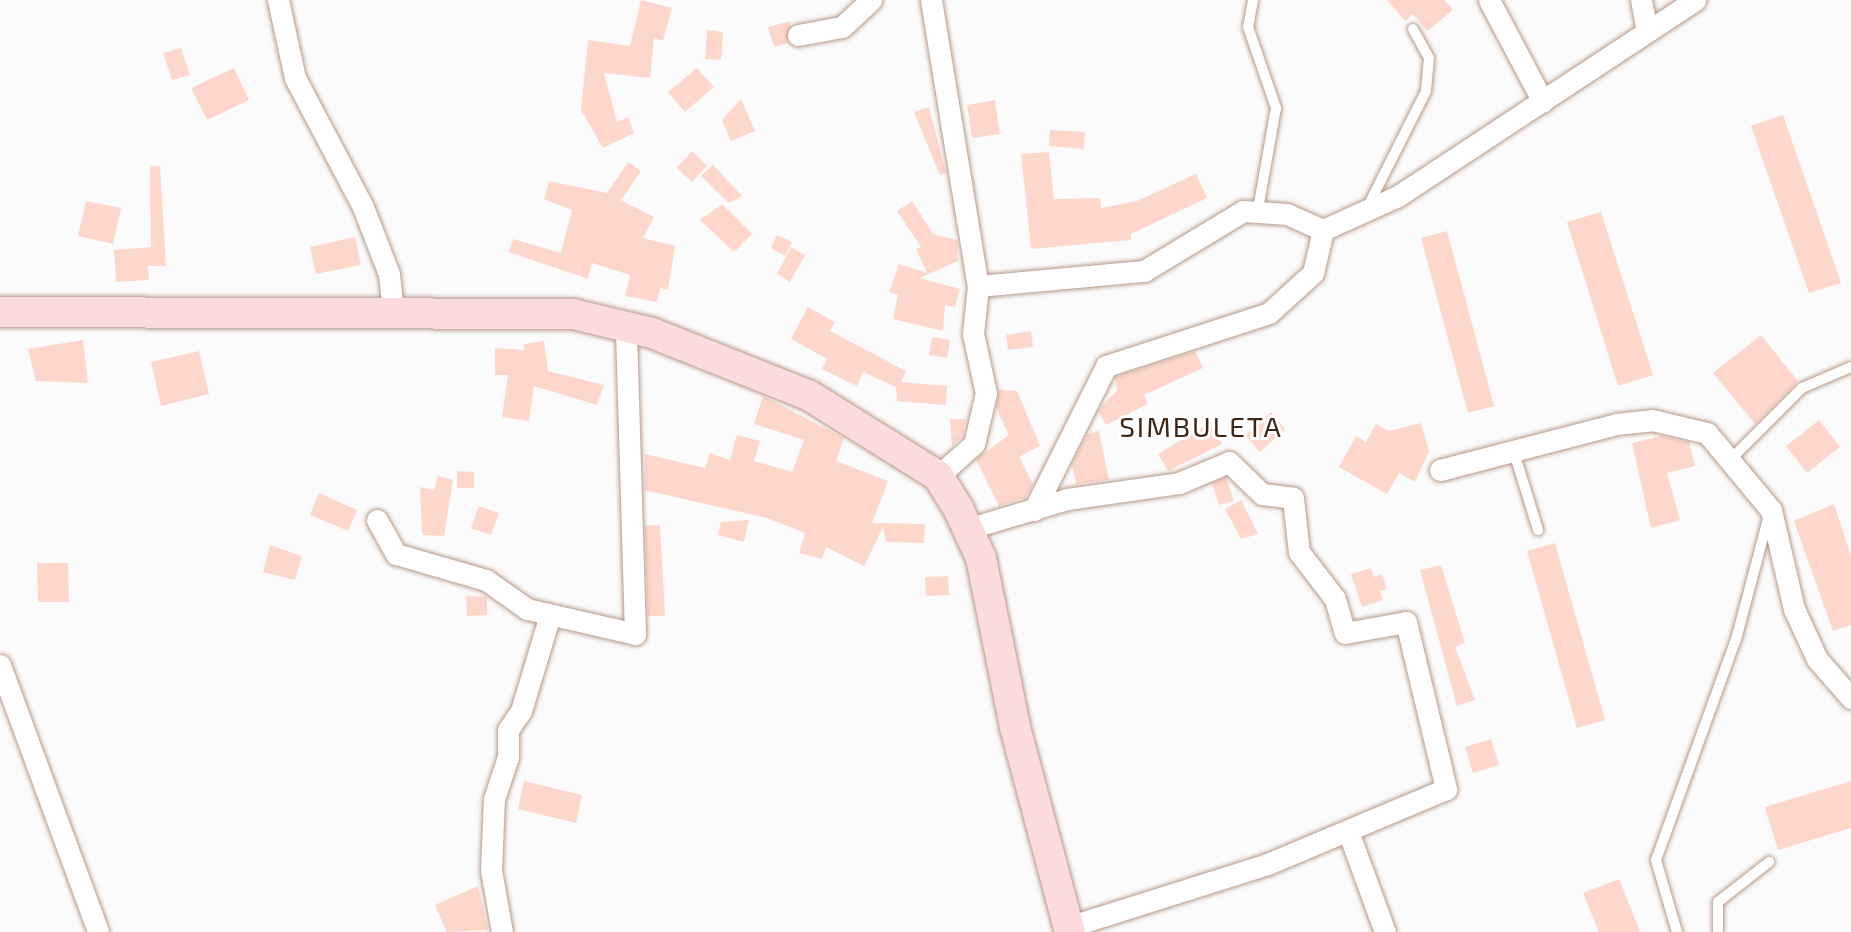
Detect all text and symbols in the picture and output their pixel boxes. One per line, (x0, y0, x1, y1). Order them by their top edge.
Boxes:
district label: SIMBULETA (1120, 409, 1282, 443)

